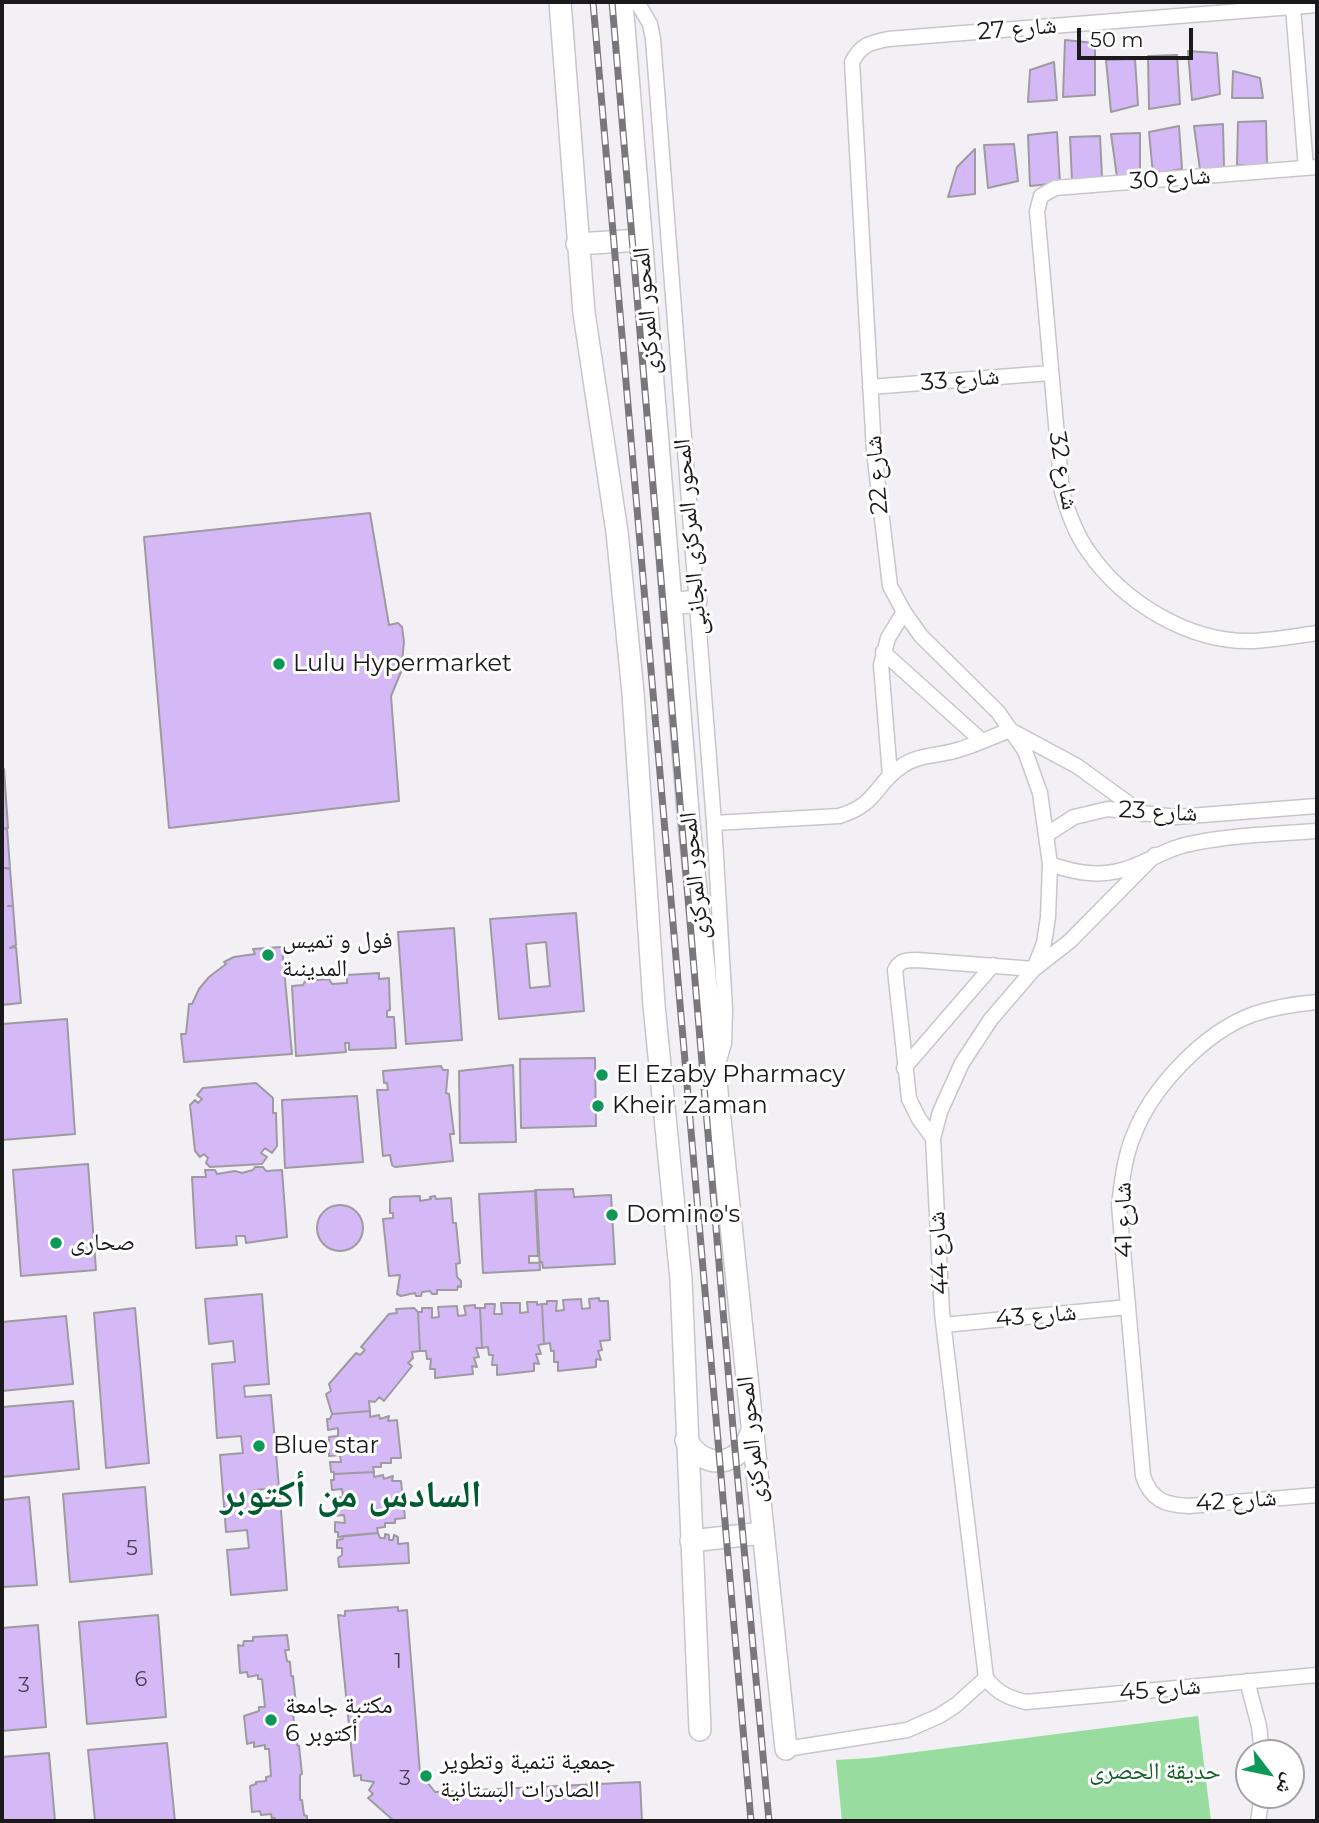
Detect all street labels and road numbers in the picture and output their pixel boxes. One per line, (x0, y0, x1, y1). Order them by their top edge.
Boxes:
street label: شارع 27 (976, 11, 1058, 47)
street label: شارع 30 (1128, 162, 1212, 196)
street label: المحور المركزى (627, 246, 667, 376)
street label: شارع 33 (919, 362, 1001, 398)
street label: شارع 32 (1042, 430, 1084, 512)
street label: شارع 22 (859, 434, 895, 516)
street label: المحور المركزى الجانبى (668, 437, 714, 637)
street label: شارع 23 (1118, 796, 1198, 828)
street label: المحور المركزى (674, 811, 716, 941)
street label: شارع 41 (1109, 1182, 1139, 1258)
street label: شارع 44 (922, 1210, 956, 1296)
street label: شارع 43 (994, 1298, 1078, 1334)
street label: المحور المركزى (731, 1375, 773, 1505)
street label: شارع 42 (1194, 1484, 1278, 1518)
street label: شارع 45 (1118, 1672, 1202, 1708)

